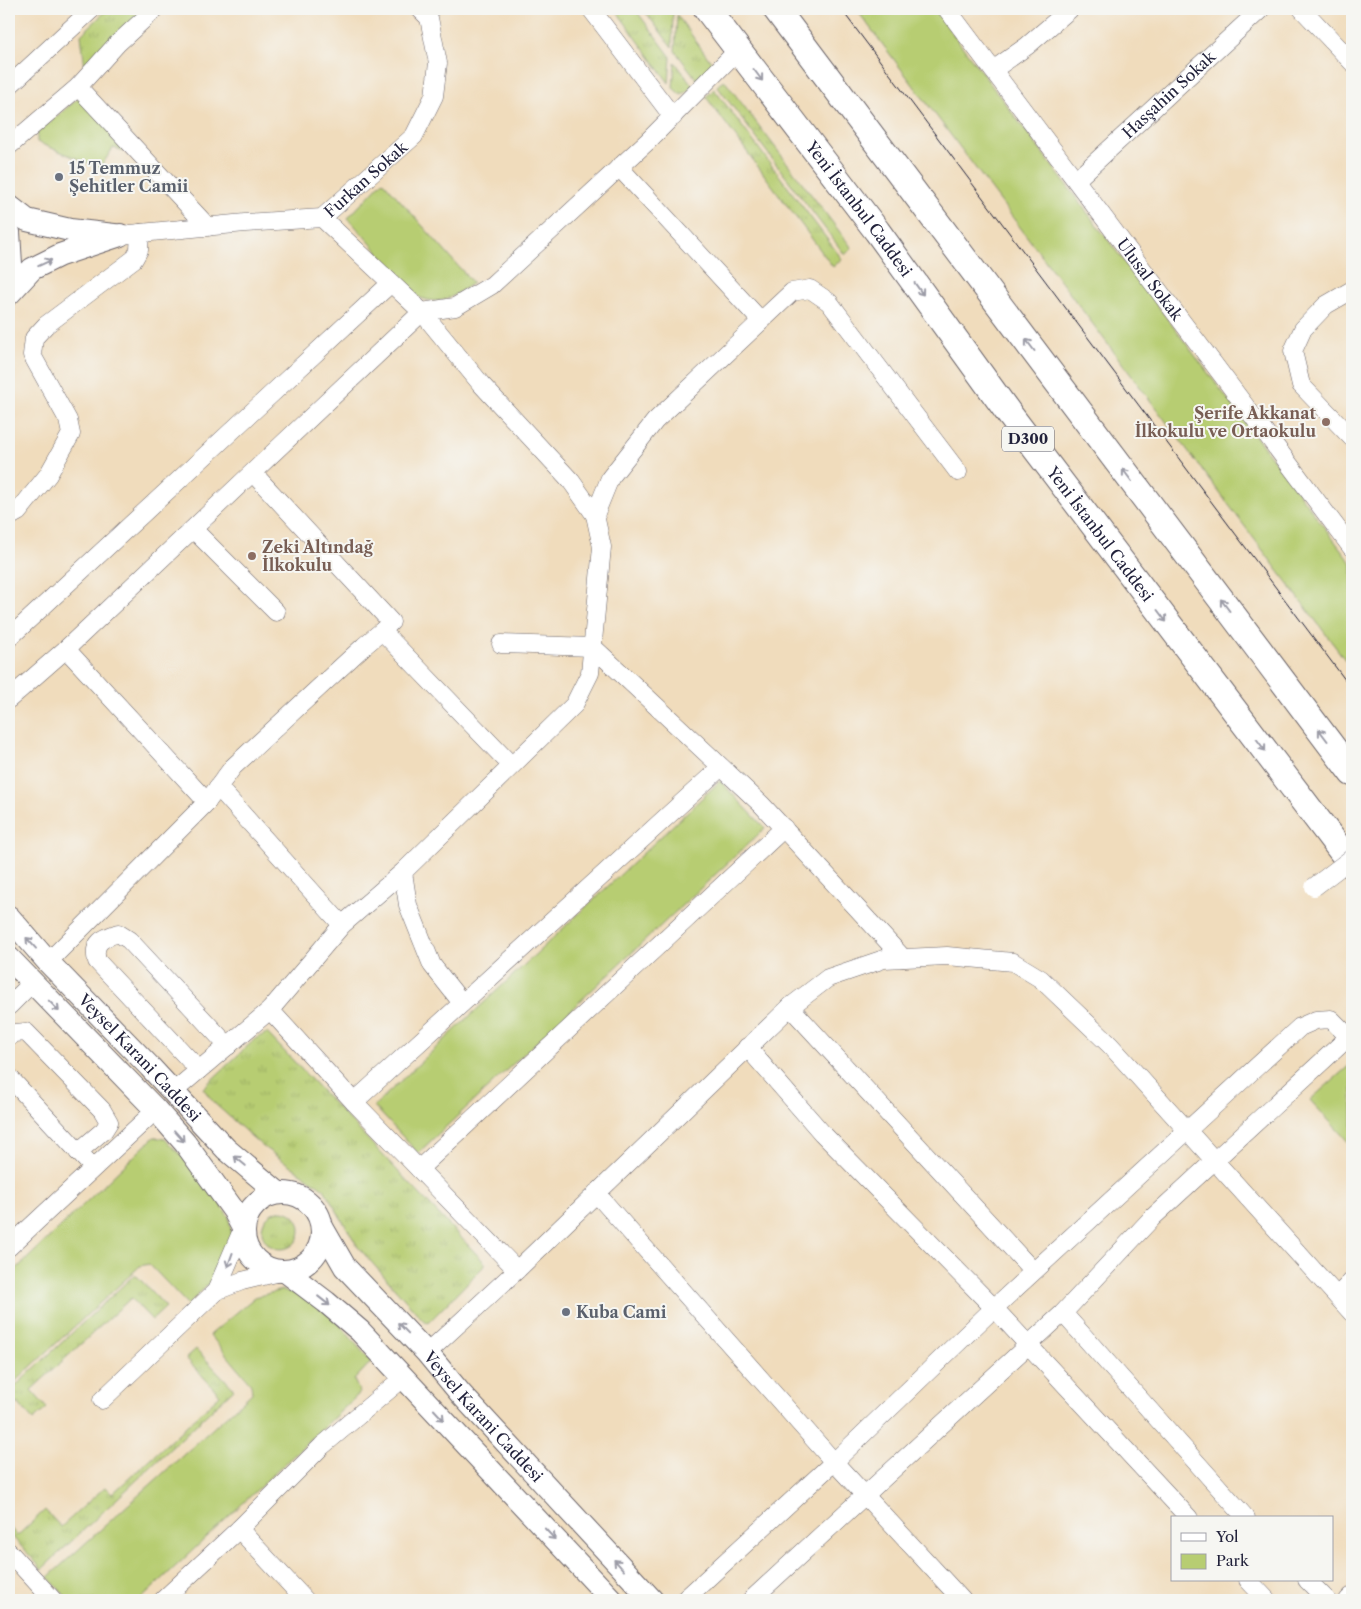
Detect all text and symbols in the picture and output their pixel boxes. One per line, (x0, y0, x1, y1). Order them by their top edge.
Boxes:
street label: Hasşahin Sokak (1118, 46, 1220, 142)
one-way arrow (753, 68, 764, 81)
street label: Furkan Sokak (320, 136, 412, 222)
street label: Yeni İstanbul Caddesi (801, 136, 917, 280)
place label: 15 Temmuz Şehitler Camii (69, 158, 189, 196)
marker: 15 Temmuz Şehitler Camii (53, 171, 65, 183)
street label: Ulusal Sokak (1113, 234, 1188, 325)
one-way arrow (37, 257, 52, 267)
one-way arrow (914, 282, 924, 296)
one-way arrow (1024, 339, 1035, 352)
place label: Şerife Akkanat İlkokulu ve Ortaokulu (1135, 403, 1317, 441)
marker: Şerife Akkanat İlkokulu ve Ortaokulu (1320, 416, 1332, 428)
road number: D300 (1002, 426, 1054, 452)
street label: Yeni İstanbul Caddesi (1042, 462, 1158, 605)
one-way arrow (1122, 469, 1133, 482)
place label: Zeki Altındağ İlkokulu (262, 537, 374, 575)
marker: Zeki Altındağ İlkokulu (246, 550, 258, 562)
one-way arrow (1220, 598, 1230, 612)
one-way arrow (1157, 609, 1168, 622)
one-way arrow (1318, 728, 1328, 742)
one-way arrow (1255, 738, 1266, 751)
one-way arrow (25, 936, 37, 949)
street label: Veysel Karani Caddesi (74, 989, 205, 1126)
one-way arrow (48, 1000, 60, 1012)
one-way arrow (173, 1129, 185, 1142)
one-way arrow (234, 1156, 247, 1167)
one-way arrow (225, 1251, 234, 1267)
one-way arrow (317, 1295, 330, 1306)
place label: Kuba Cami (576, 1302, 667, 1322)
marker: Kuba Cami (560, 1306, 572, 1318)
one-way arrow (397, 1322, 409, 1334)
street label: Veysel Karani Caddesi (419, 1346, 547, 1486)
one-way arrow (433, 1408, 445, 1421)
legend (1171, 1516, 1334, 1582)
one-way arrow (544, 1527, 556, 1540)
text: Yol (1215, 1527, 1239, 1546)
text: Park (1216, 1551, 1250, 1570)
one-way arrow (613, 1558, 625, 1571)

